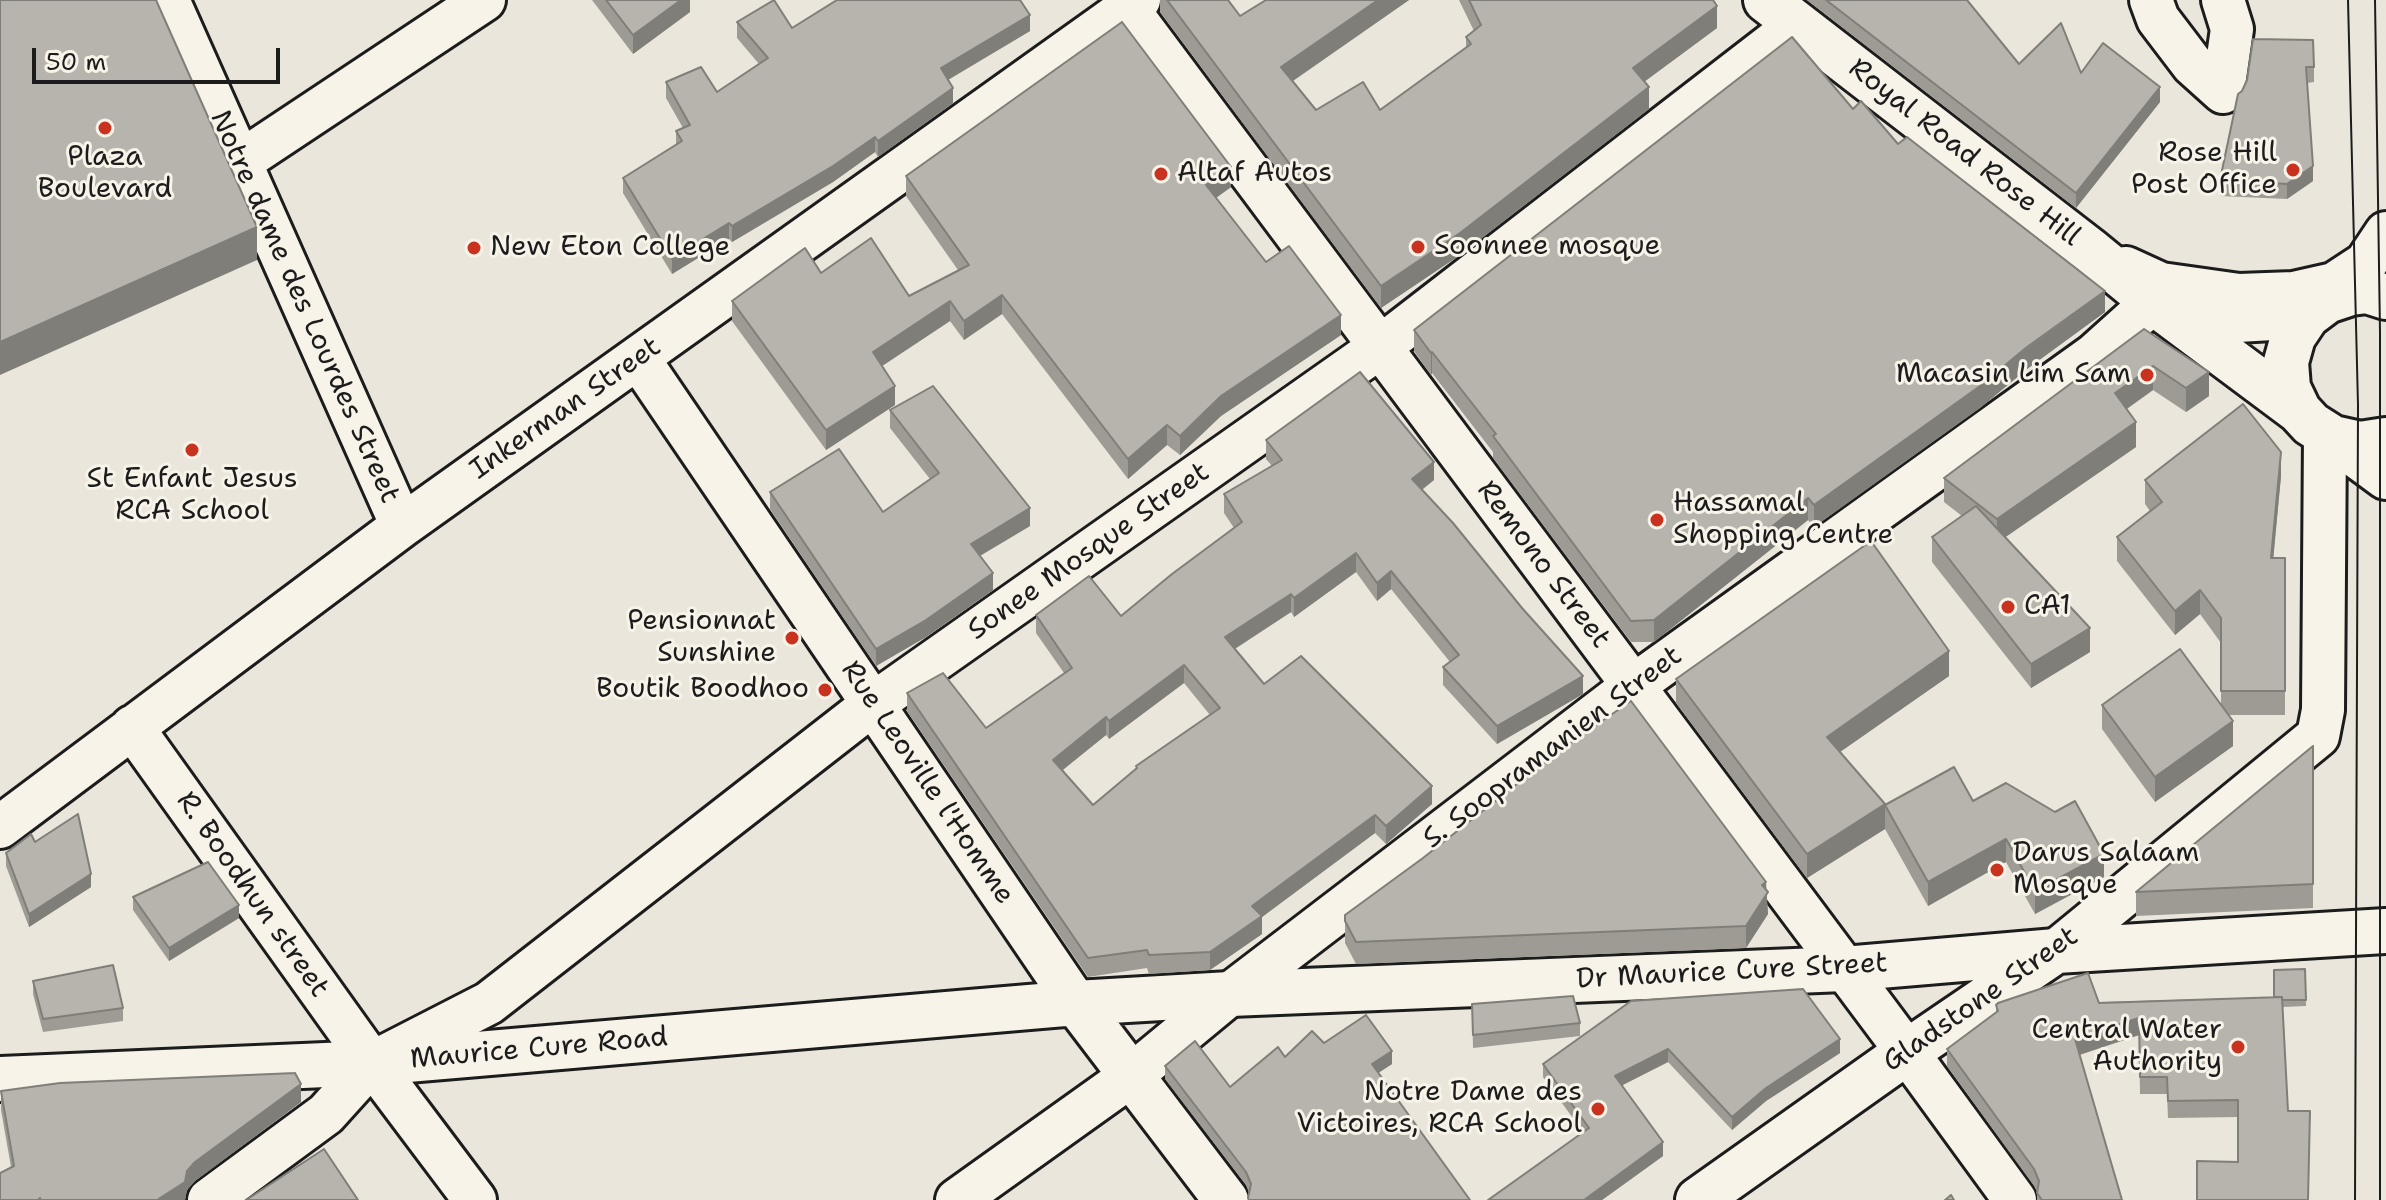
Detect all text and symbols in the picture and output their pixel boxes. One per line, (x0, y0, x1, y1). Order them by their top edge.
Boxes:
scale bar (36, 32, 284, 82)
text: 50 m (46, 46, 106, 78)
street label: Royal Road Rose Hill (1841, 52, 2087, 254)
street label: Notre dame des Lourdes Street (202, 106, 406, 508)
marker: Plaza Boulevard (96, 119, 114, 137)
place label: Rose Hill Post Office (2131, 137, 2277, 203)
place label: Plaza Boulevard (38, 141, 172, 207)
place label: Altaf Autos (1177, 157, 1332, 191)
marker: Rose Hill Post Office (2284, 161, 2302, 179)
marker: Altaf Autos (1152, 165, 1170, 183)
place label: Soonnee mosque (1434, 230, 1660, 264)
place label: New Eton College (490, 231, 730, 265)
marker: Soonnee mosque (1409, 238, 1427, 256)
marker: New Eton College (465, 239, 483, 257)
street label: Inkerman Street (464, 331, 668, 487)
place label: Macasin Lim Sam (1896, 358, 2131, 392)
marker: Macasin Lim Sam (2138, 366, 2156, 384)
marker: St Enfant Jesus RCA School (183, 441, 201, 459)
street label: Sonee Mosque Street (962, 456, 1216, 648)
place label: St Enfant Jesus RCA School (87, 463, 297, 529)
street label: Remono Street (1469, 475, 1617, 655)
place label: Hassamal Shopping Centre (1673, 487, 1893, 553)
marker: Hassamal Shopping Centre (1648, 511, 1666, 529)
place label: CA1 (2024, 590, 2071, 624)
marker: CA1 (1999, 598, 2017, 616)
place label: Pensionnat Sunshine (627, 605, 776, 671)
marker: Pensionnat Sunshine (783, 629, 801, 647)
street label: S. Soopramanien Street (1417, 640, 1689, 856)
street label: Rue Leoville l'Homme (833, 655, 1021, 911)
place label: Boutik Boodhoo (596, 673, 809, 707)
marker: Boutik Boodhoo (816, 681, 834, 699)
street label: R. Boodhun street (168, 786, 336, 1004)
place label: Darus Salaam Mosque (2013, 837, 2199, 903)
marker: Darus Salaam Mosque (1988, 861, 2006, 879)
street label: Gladstone Street (1877, 920, 2085, 1080)
street label: Dr Maurice Cure Street (1576, 947, 1888, 997)
place label: Central Water Authority (2032, 1014, 2222, 1080)
street label: Maurice Cure Road (409, 1021, 669, 1077)
marker: Central Water Authority (2229, 1038, 2247, 1056)
place label: Notre Dame des Victoires, RCA School (1296, 1076, 1582, 1142)
marker: Notre Dame des Victoires, RCA School (1589, 1100, 1607, 1118)

